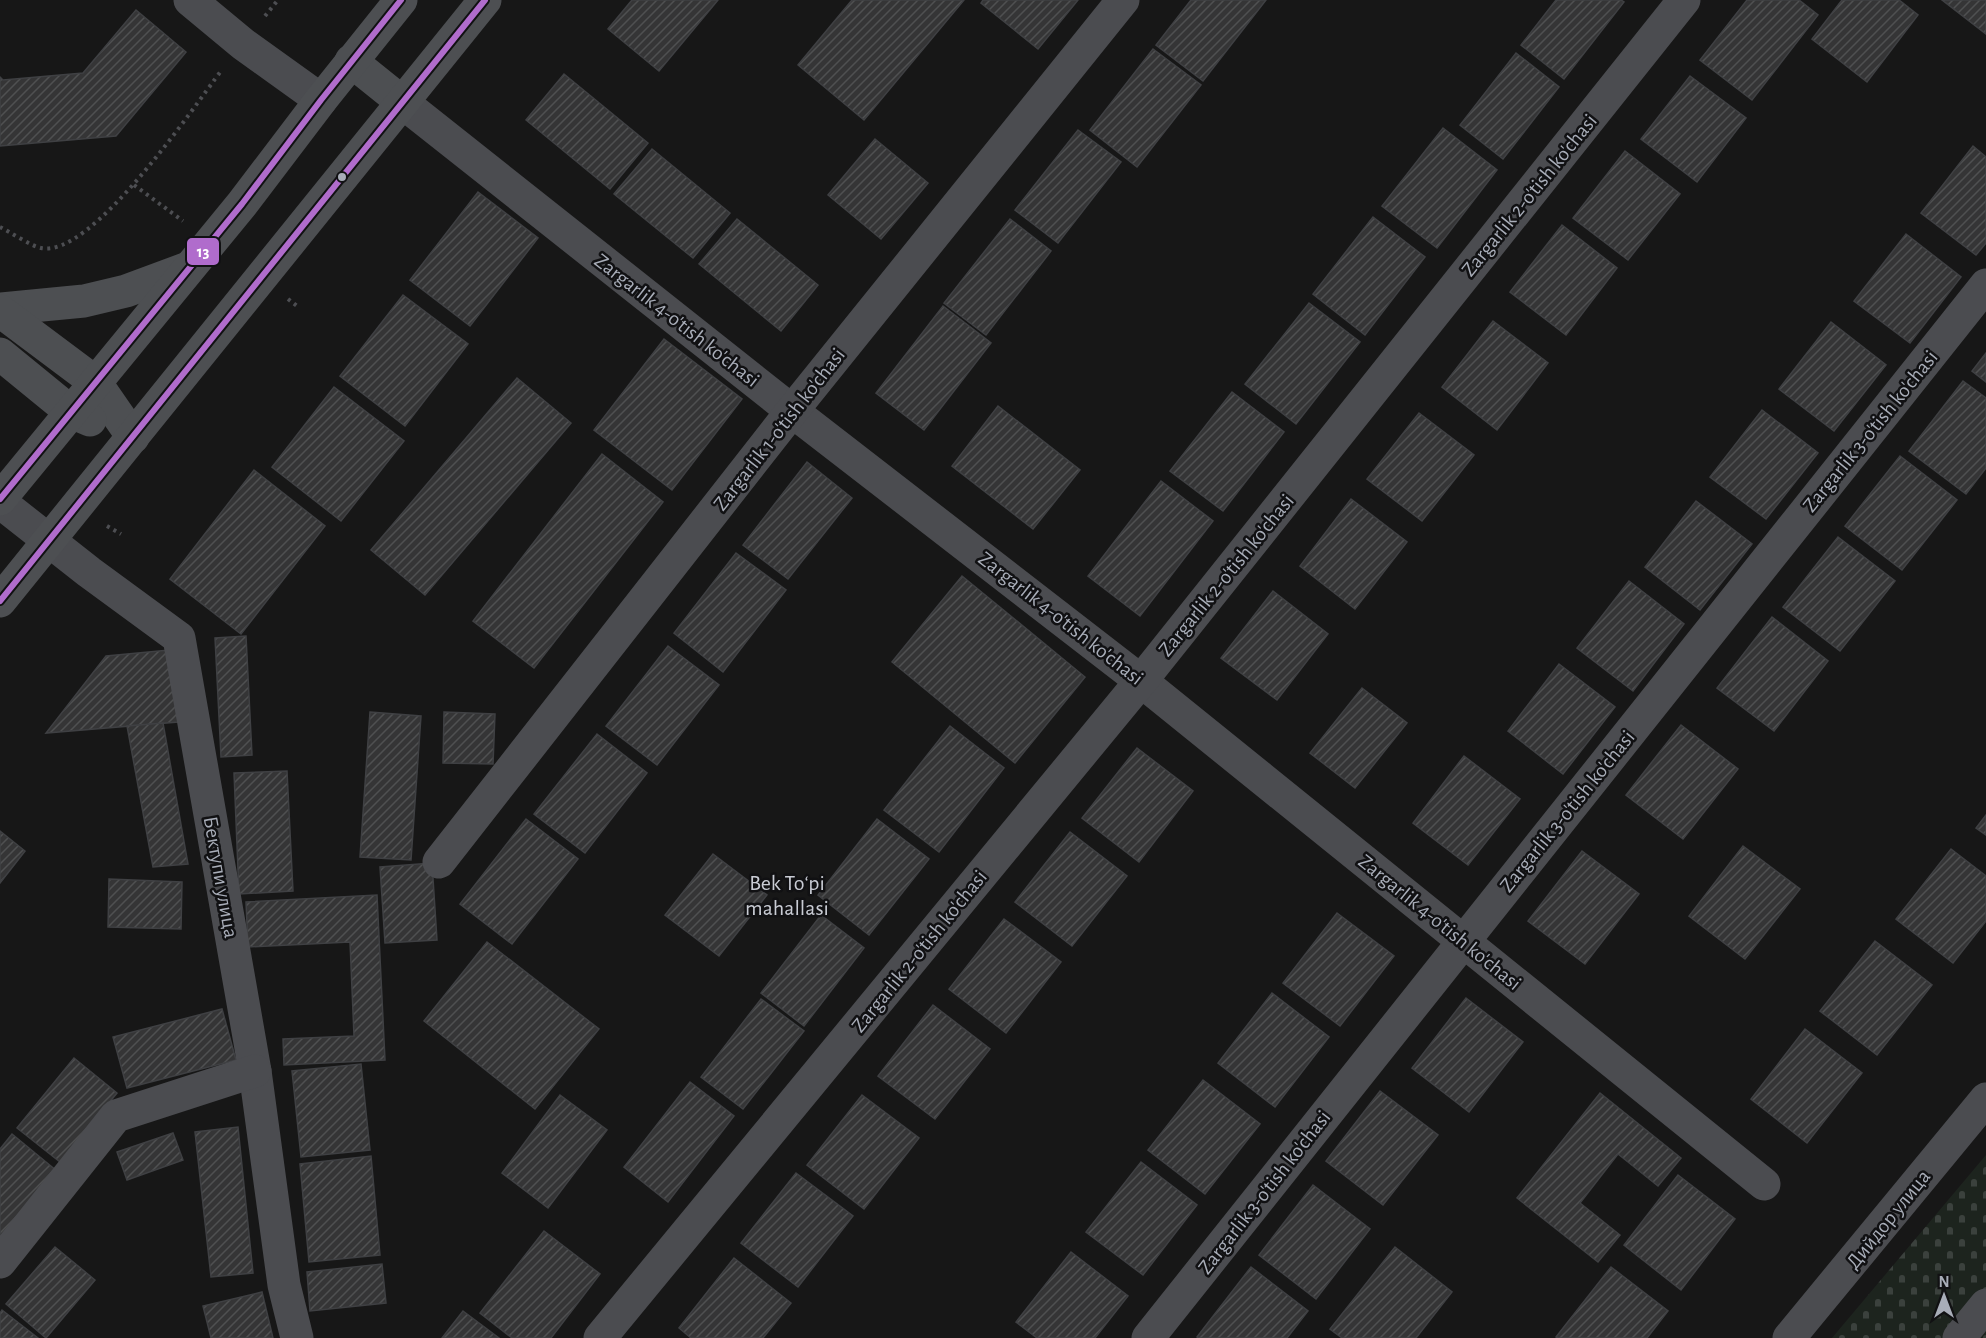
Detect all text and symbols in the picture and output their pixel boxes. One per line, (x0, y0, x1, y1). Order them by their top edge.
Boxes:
street label: Zargarlik 2-o'tish ko'chasi (1458, 110, 1601, 280)
unlabelled marker (336, 171, 348, 183)
line badge: 13 (186, 237, 220, 266)
text: 13 (197, 244, 209, 260)
street label: Zargarlik 4-o'tish ko'chasi (591, 250, 763, 391)
street label: Zargarlik 1-o'tish ko'chasi (710, 344, 849, 514)
street label: Zargarlik 3-o'tish ko'chasi (1799, 347, 1942, 516)
street label: Zargarlik 2-o'tish ko'chasi (1155, 490, 1298, 660)
street label: Zargarlik 4-o'tish ko'chasi (975, 548, 1147, 689)
street label: Zargarlik 3-o'tish ko'chasi (1496, 727, 1639, 896)
street label: Бектупи улица (199, 815, 242, 940)
street label: Zargarlik 4-o'tish ko'chasi (1354, 851, 1525, 994)
street label: Zargarlik 2-o'tish ko'chasi (848, 866, 991, 1036)
district label: Bek Toʻpi mahallasi (745, 872, 829, 919)
street label: Zargarlik 3-o'tish ko'chasi (1194, 1107, 1335, 1278)
street label: Дийдор улица (1842, 1166, 1935, 1273)
north arrow (1914, 1266, 1974, 1326)
text: N (1938, 1274, 1950, 1290)

